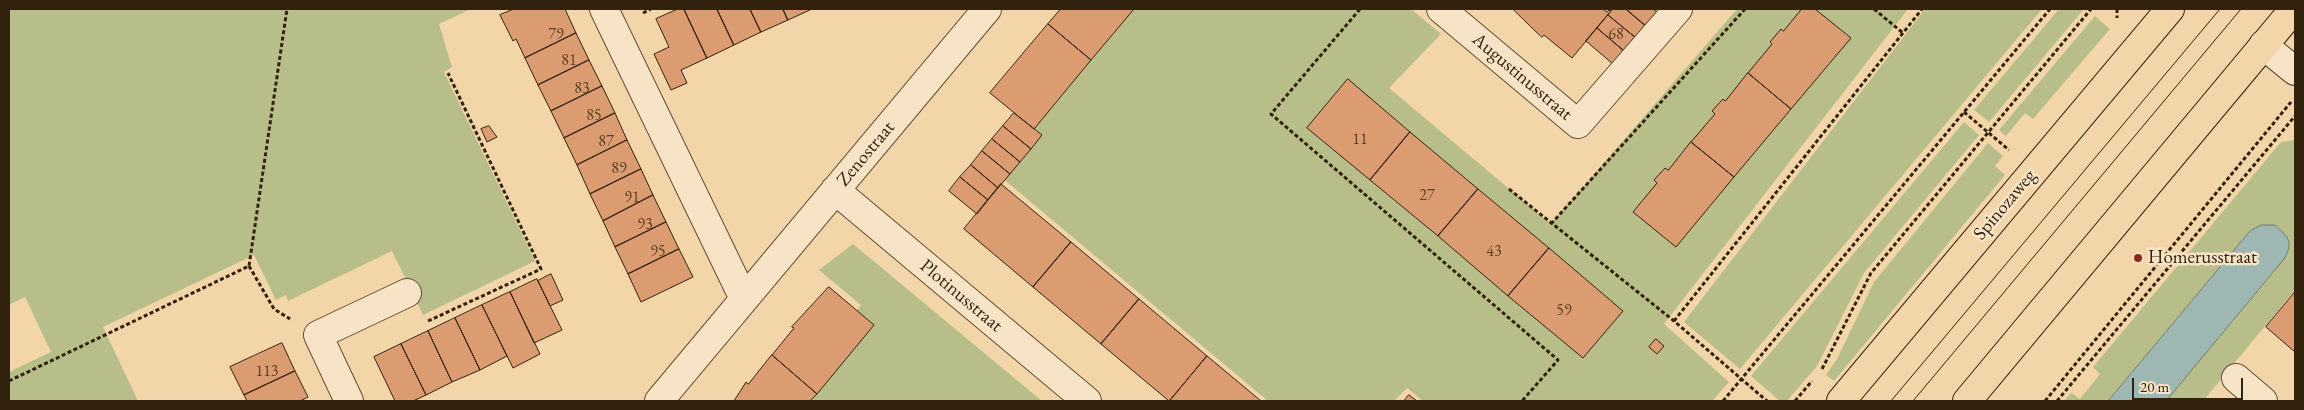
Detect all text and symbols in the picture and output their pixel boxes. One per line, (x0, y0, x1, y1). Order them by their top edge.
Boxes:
house number: 79 (548, 25, 564, 45)
house number: 68 (1608, 25, 1624, 45)
street label: Augustinusstraat (1467, 28, 1577, 126)
house number: 81 (561, 51, 577, 71)
house number: 83 (574, 79, 590, 99)
house number: 85 (586, 106, 602, 126)
street label: Zenostraat (832, 117, 900, 191)
house number: 11 (1352, 130, 1368, 150)
house number: 87 (598, 132, 614, 152)
house number: 89 (611, 159, 627, 179)
street label: Spinozaweg (1969, 165, 2041, 245)
house number: 27 (1419, 186, 1435, 206)
house number: 91 (624, 188, 640, 208)
house number: 93 (637, 215, 653, 235)
house number: 95 (650, 242, 666, 262)
house number: 43 (1486, 242, 1502, 262)
place label: Homerusstraat (2148, 247, 2257, 269)
marker: Homerusstraat (2132, 252, 2144, 264)
street label: Plotinusstraat (915, 255, 1007, 337)
house number: 59 (1556, 301, 1572, 321)
house number: 113 (255, 362, 279, 382)
scale bar (2134, 368, 2245, 400)
text: 20 m (2140, 377, 2169, 396)

